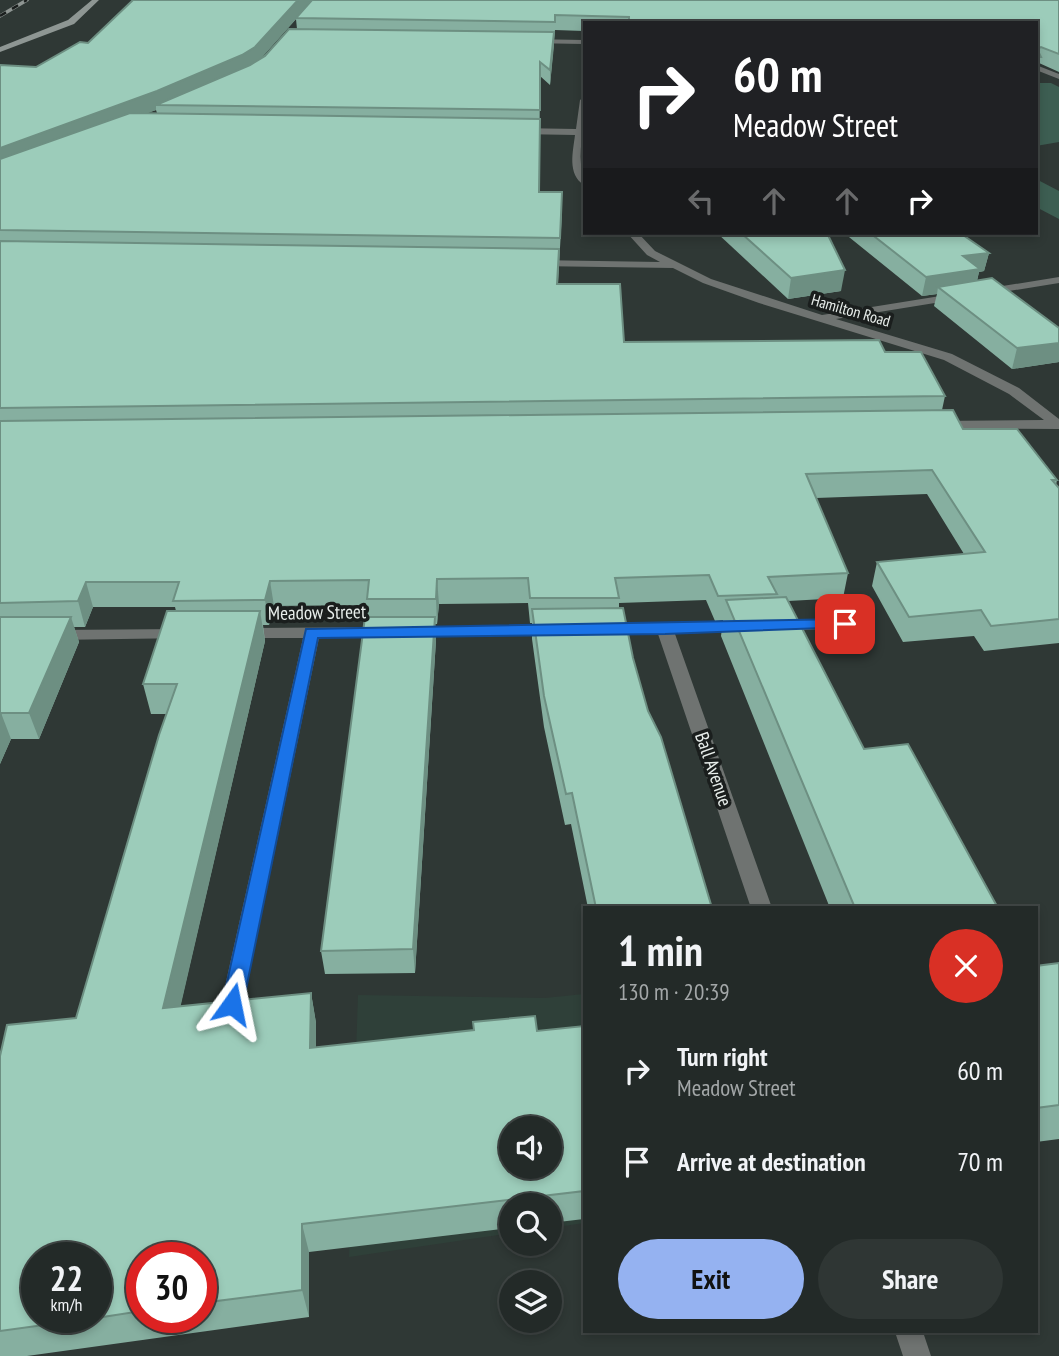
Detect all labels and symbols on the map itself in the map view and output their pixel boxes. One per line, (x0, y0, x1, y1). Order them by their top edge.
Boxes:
street label: Hamilton Road (809, 289, 893, 331)
pin (815, 594, 875, 654)
street label: Meadow Street (268, 599, 367, 625)
street label: Ball Avenue (690, 729, 738, 809)
position arrow (195, 967, 269, 1041)
speed limit sign: 30 (126, 1242, 217, 1333)

